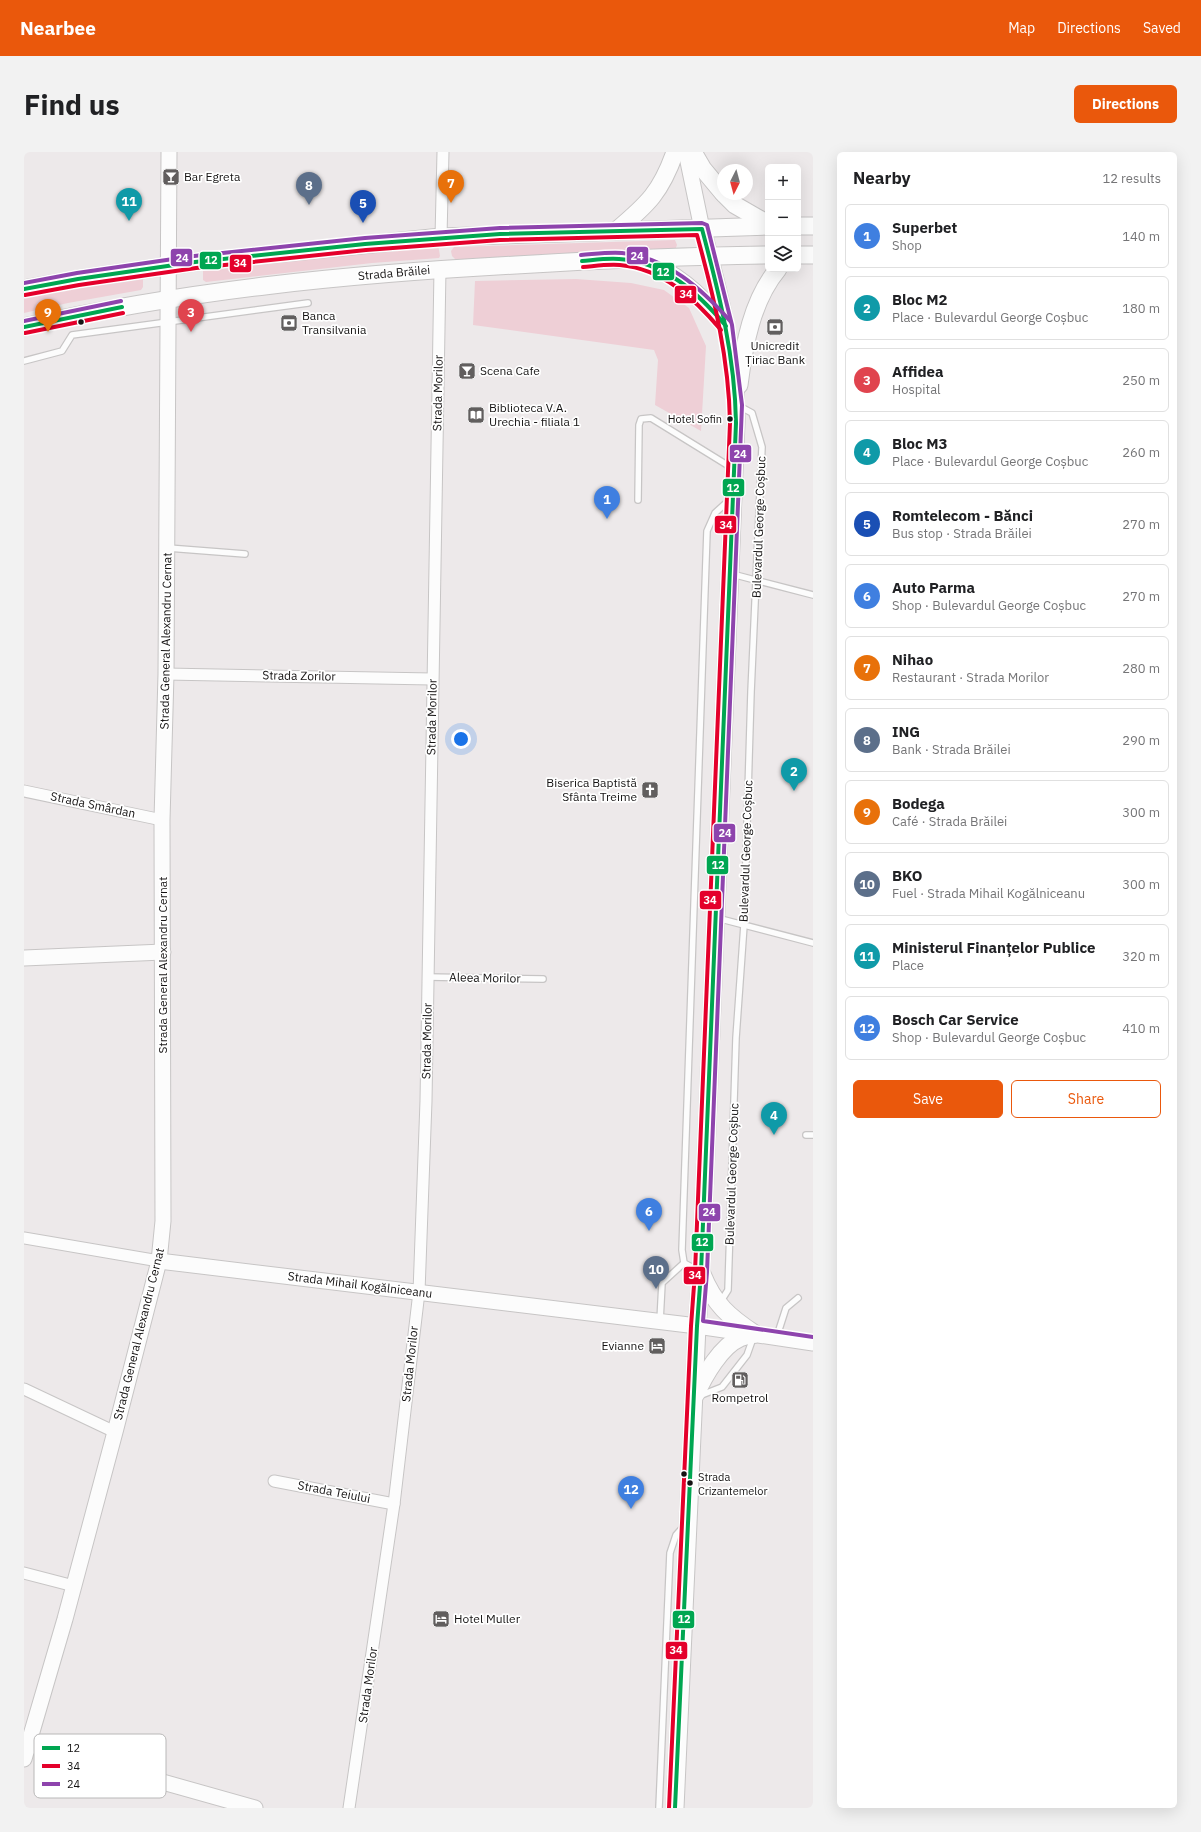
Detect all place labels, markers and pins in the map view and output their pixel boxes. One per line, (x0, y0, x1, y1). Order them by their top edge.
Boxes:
bar icon: Bar Egreta (161, 167, 181, 187)
place label: Bar Egreta (184, 169, 241, 184)
pin: 7 (438, 170, 464, 203)
pin: 8 (296, 172, 322, 205)
pin: 11 (116, 188, 142, 221)
pin: 5 (350, 190, 376, 223)
pin: 9 (35, 299, 61, 332)
pin: 3 (178, 299, 204, 332)
place label: Banca Transilvania (302, 308, 367, 337)
bank icon: Banca Transilvania (279, 313, 299, 333)
unlabelled marker (76, 317, 86, 327)
bank icon: Unicredit Țiriac Bank (765, 317, 785, 337)
place label: Unicredit Țiriac Bank (745, 338, 806, 367)
bar icon: Scena Cafe (457, 361, 477, 381)
place label: Scena Cafe (480, 363, 540, 378)
place label: Biblioteca V.A. Urechia - filiala 1 (489, 400, 580, 429)
library icon: Biblioteca V.A. Urechia - filiala 1 (466, 405, 486, 425)
place label: Hotel Sofin (668, 412, 722, 426)
marker: Hotel Sofin (725, 414, 735, 424)
pin: 1 (594, 486, 620, 519)
pin: 2 (781, 758, 807, 791)
place label: Biserica Baptistă Sfânta Treime (546, 775, 638, 804)
church icon: Biserica Baptistă Sfânta Treime (640, 780, 660, 800)
pin: 4 (761, 1102, 787, 1135)
pin: 6 (636, 1198, 662, 1231)
pin: 10 (643, 1256, 669, 1289)
hotel icon: Evianne (647, 1336, 667, 1356)
place label: Evianne (601, 1338, 644, 1353)
fuel station icon: Rompetrol (730, 1370, 750, 1390)
place label: Rompetrol (712, 1390, 768, 1405)
unlabelled marker (679, 1469, 689, 1479)
place label: Strada Crizantemelor (698, 1470, 768, 1498)
pin: 12 (618, 1476, 644, 1509)
marker: Strada Crizantemelor (685, 1478, 695, 1488)
hotel icon: Hotel Muller (431, 1609, 451, 1629)
place label: Hotel Muller (454, 1611, 521, 1626)

